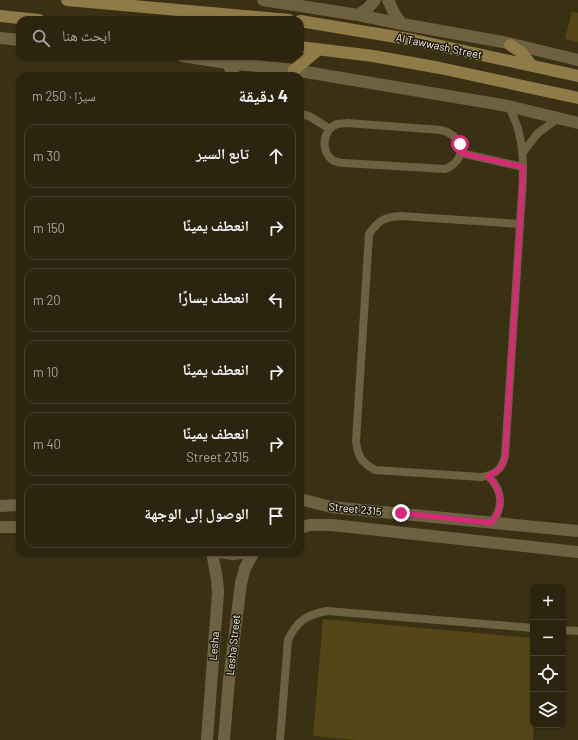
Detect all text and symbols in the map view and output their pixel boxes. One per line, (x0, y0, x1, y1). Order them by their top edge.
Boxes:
search box (16, 16, 304, 60)
text: ابحث هنا (62, 26, 111, 44)
icon: search (30, 27, 52, 49)
street label: Al Tawwash Street (395, 30, 483, 61)
text: 4 دقيقة (239, 85, 288, 105)
text: سيرًا · 250 m (32, 88, 96, 104)
route start (451, 135, 469, 153)
text: تابع السير (196, 144, 249, 162)
icon: ahead (265, 145, 287, 167)
text: 30 m (33, 148, 60, 164)
text: انعطف يمينًا (182, 216, 249, 234)
icon: right (265, 217, 287, 239)
text: 150 m (33, 220, 65, 236)
text: انعطف يسارًا (178, 288, 249, 306)
icon: left (265, 289, 287, 311)
text: 20 m (33, 292, 61, 308)
text: انعطف يمينًا (182, 360, 249, 378)
icon: right (265, 361, 287, 383)
text: 10 m (33, 364, 58, 380)
text: انعطف يمينًا (182, 424, 249, 442)
icon: right (265, 433, 287, 455)
text: 40 m (33, 436, 61, 452)
text: Street 2315 (186, 449, 249, 465)
street label: Street 2315 (328, 499, 383, 518)
text: الوصول إلى الوجهة (144, 504, 249, 522)
route end (392, 504, 410, 522)
icon: arrive (265, 505, 287, 527)
map controls (530, 584, 566, 728)
button: + (530, 584, 566, 620)
street label: Lesha Street (223, 614, 242, 676)
button: − (530, 620, 566, 656)
street label: Lesha (206, 631, 221, 661)
button: locate (530, 656, 566, 692)
button: layers (530, 692, 566, 728)

